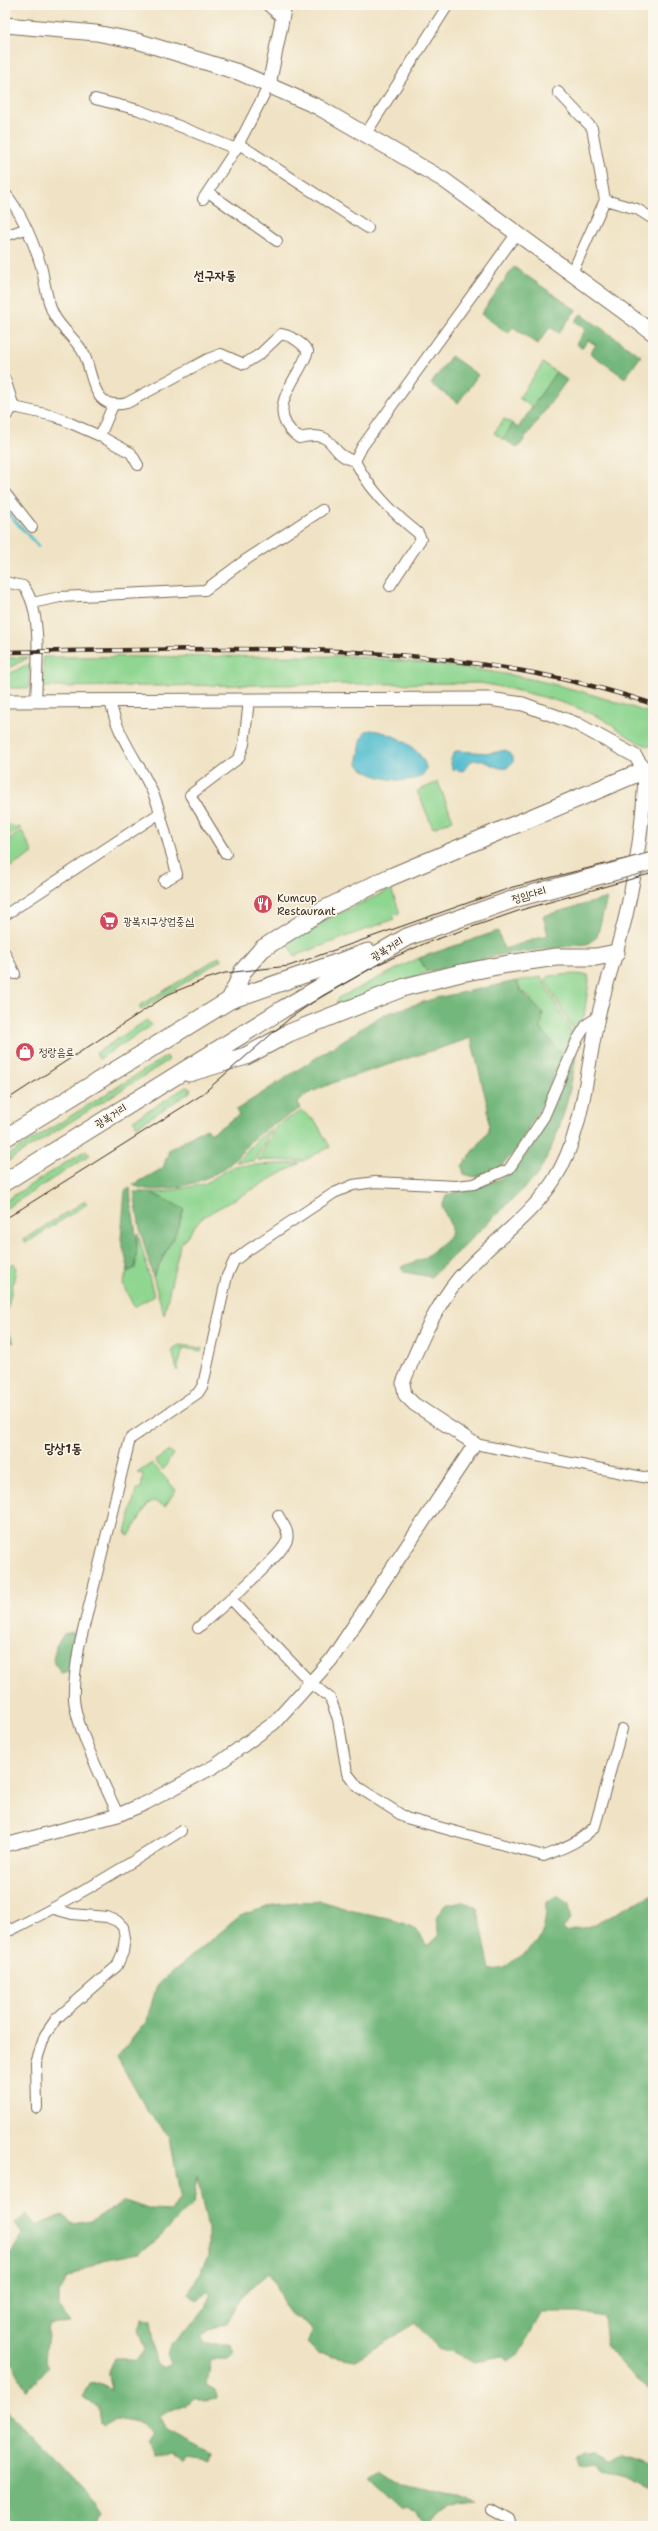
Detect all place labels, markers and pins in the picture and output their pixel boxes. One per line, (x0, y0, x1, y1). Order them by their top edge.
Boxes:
place label: Kumcup Restaurant (277, 891, 336, 919)
restaurant icon: Kumcup Restaurant (252, 893, 274, 915)
supermarket icon: 광복지구상업중심 (98, 910, 120, 932)
place label: 광복지구상업중심 (123, 914, 194, 929)
shop icon: 정랑음료 (14, 1041, 36, 1063)
place label: 정랑음료 (39, 1045, 75, 1060)

